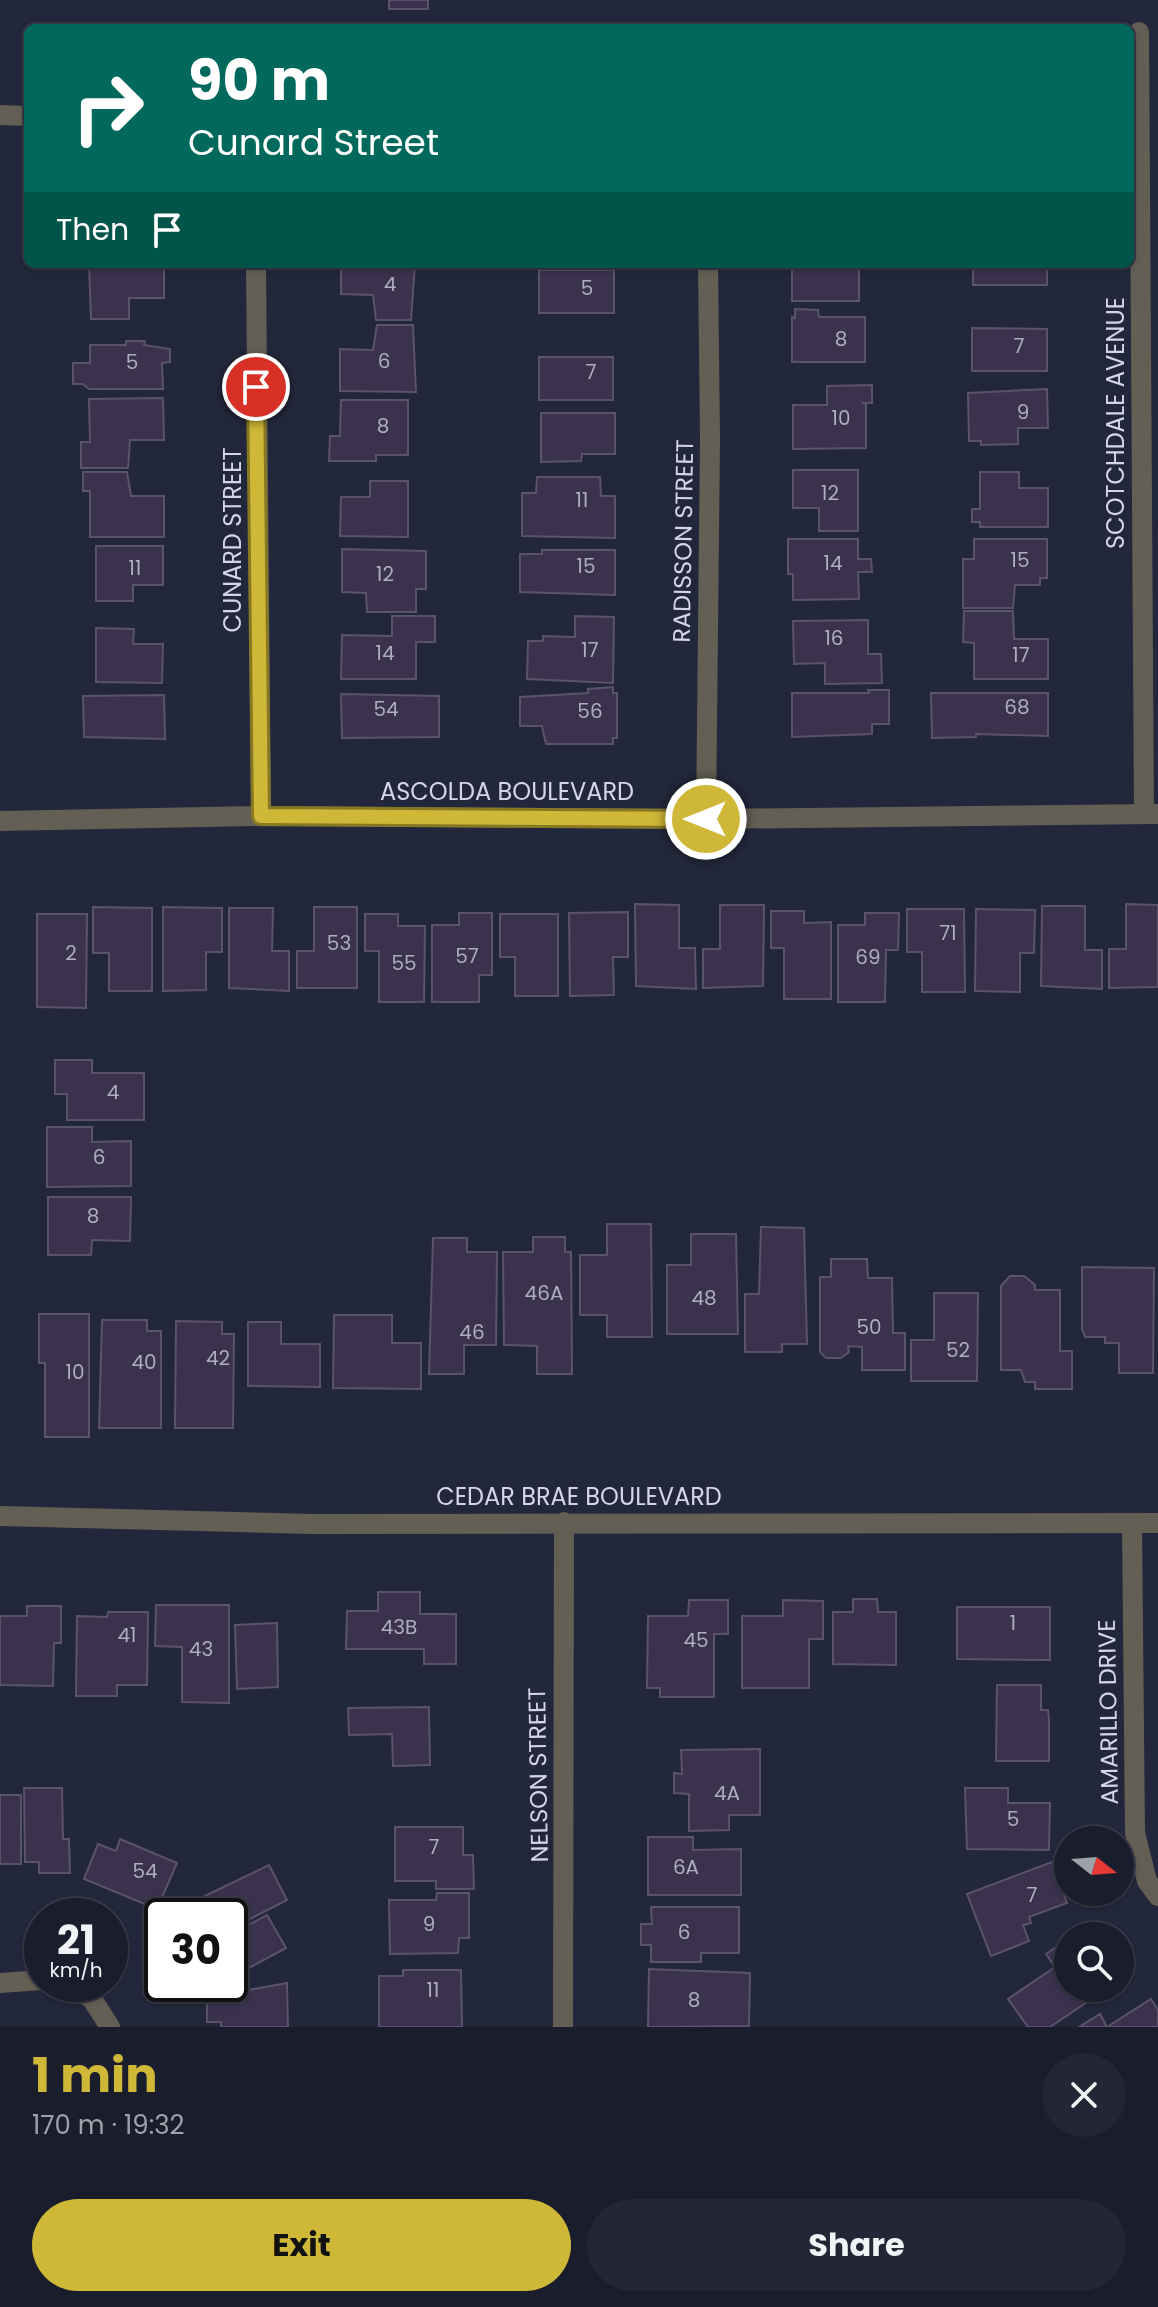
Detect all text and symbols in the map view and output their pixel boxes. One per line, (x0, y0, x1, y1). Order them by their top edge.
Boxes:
text: 90 m (188, 41, 330, 120)
icon: right (56, 56, 160, 160)
text: Cunard Street (188, 117, 439, 168)
text: Then (56, 208, 129, 251)
icon: arrive (145, 208, 189, 252)
house number: 4 (384, 270, 396, 298)
house number: 5 (581, 274, 593, 302)
street label: SCOTCHDALE AVENUE (1099, 297, 1132, 549)
house number: 8 (835, 325, 847, 353)
house number: 7 (1014, 332, 1025, 360)
house number: 6 (378, 347, 390, 375)
house number: 5 (126, 348, 138, 376)
pin (222, 353, 290, 421)
house number: 7 (586, 358, 597, 386)
icon: arrive (234, 365, 278, 409)
house number: 9 (1017, 398, 1029, 426)
house number: 10 (832, 404, 850, 432)
house number: 8 (377, 412, 389, 440)
street label: RADISSON STREET (665, 439, 701, 643)
street label: CUNARD STREET (216, 447, 249, 633)
house number: 12 (821, 479, 839, 507)
house number: 11 (576, 486, 588, 514)
house number: 15 (1011, 546, 1029, 574)
house number: 14 (824, 549, 842, 577)
house number: 15 (577, 552, 595, 580)
house number: 11 (129, 554, 141, 582)
house number: 12 (376, 560, 394, 588)
house number: 16 (824, 624, 844, 652)
house number: 17 (581, 636, 599, 664)
house number: 14 (376, 639, 394, 667)
house number: 17 (1012, 641, 1030, 669)
house number: 68 (1004, 693, 1030, 721)
house number: 54 (373, 695, 399, 723)
house number: 56 (577, 697, 603, 725)
street label: ASCOLDA BOULEVARD (380, 775, 634, 808)
position arrow (664, 777, 748, 861)
house number: 71 (939, 919, 957, 947)
house number: 53 (327, 929, 351, 957)
house number: 2 (65, 939, 77, 967)
house number: 57 (455, 942, 479, 970)
house number: 69 (855, 943, 881, 971)
house number: 55 (391, 949, 417, 977)
house number: 4 (107, 1078, 119, 1106)
house number: 6 (93, 1143, 105, 1171)
house number: 8 (87, 1202, 99, 1230)
house number: 46A (525, 1279, 563, 1307)
house number: 48 (691, 1284, 717, 1312)
house number: 50 (856, 1313, 882, 1341)
house number: 46 (459, 1318, 485, 1346)
house number: 52 (946, 1336, 970, 1364)
house number: 42 (206, 1344, 230, 1372)
house number: 40 (131, 1348, 157, 1376)
house number: 10 (66, 1358, 84, 1386)
street label: CEDAR BRAE BOULEVARD (436, 1480, 722, 1513)
house number: 1 (1010, 1609, 1016, 1637)
house number: 43B (381, 1613, 417, 1641)
street label: AMARILLO DRIVE (1090, 1619, 1126, 1805)
house number: 41 (118, 1621, 136, 1649)
house number: 45 (683, 1626, 709, 1654)
house number: 43 (189, 1635, 213, 1663)
street label: NELSON STREET (520, 1687, 556, 1863)
house number: 4A (714, 1779, 740, 1807)
house number: 5 (1007, 1805, 1019, 1833)
north arrow (1054, 1826, 1134, 1906)
map controls (1054, 1826, 1134, 2002)
house number: 7 (429, 1833, 440, 1861)
house number: 6A (673, 1853, 699, 1881)
house number: 54 (132, 1857, 158, 1885)
house number: 7 (1027, 1881, 1038, 1909)
speed limit sign: 30 (144, 1898, 248, 2002)
house number: 9 (423, 1910, 435, 1938)
text: 21 (57, 1912, 95, 1968)
house number: 6 (678, 1918, 690, 1946)
button: search (1054, 1922, 1134, 2002)
text: km/h (49, 1956, 103, 1984)
house number: 11 (427, 1976, 439, 2004)
house number: 8 (688, 1986, 700, 2014)
text: 1 min (32, 2042, 158, 2109)
button: close (1042, 2053, 1126, 2137)
text: 170 m · 19:32 (32, 2107, 184, 2143)
button: Exit (32, 2199, 571, 2291)
button: Share (587, 2199, 1126, 2291)

